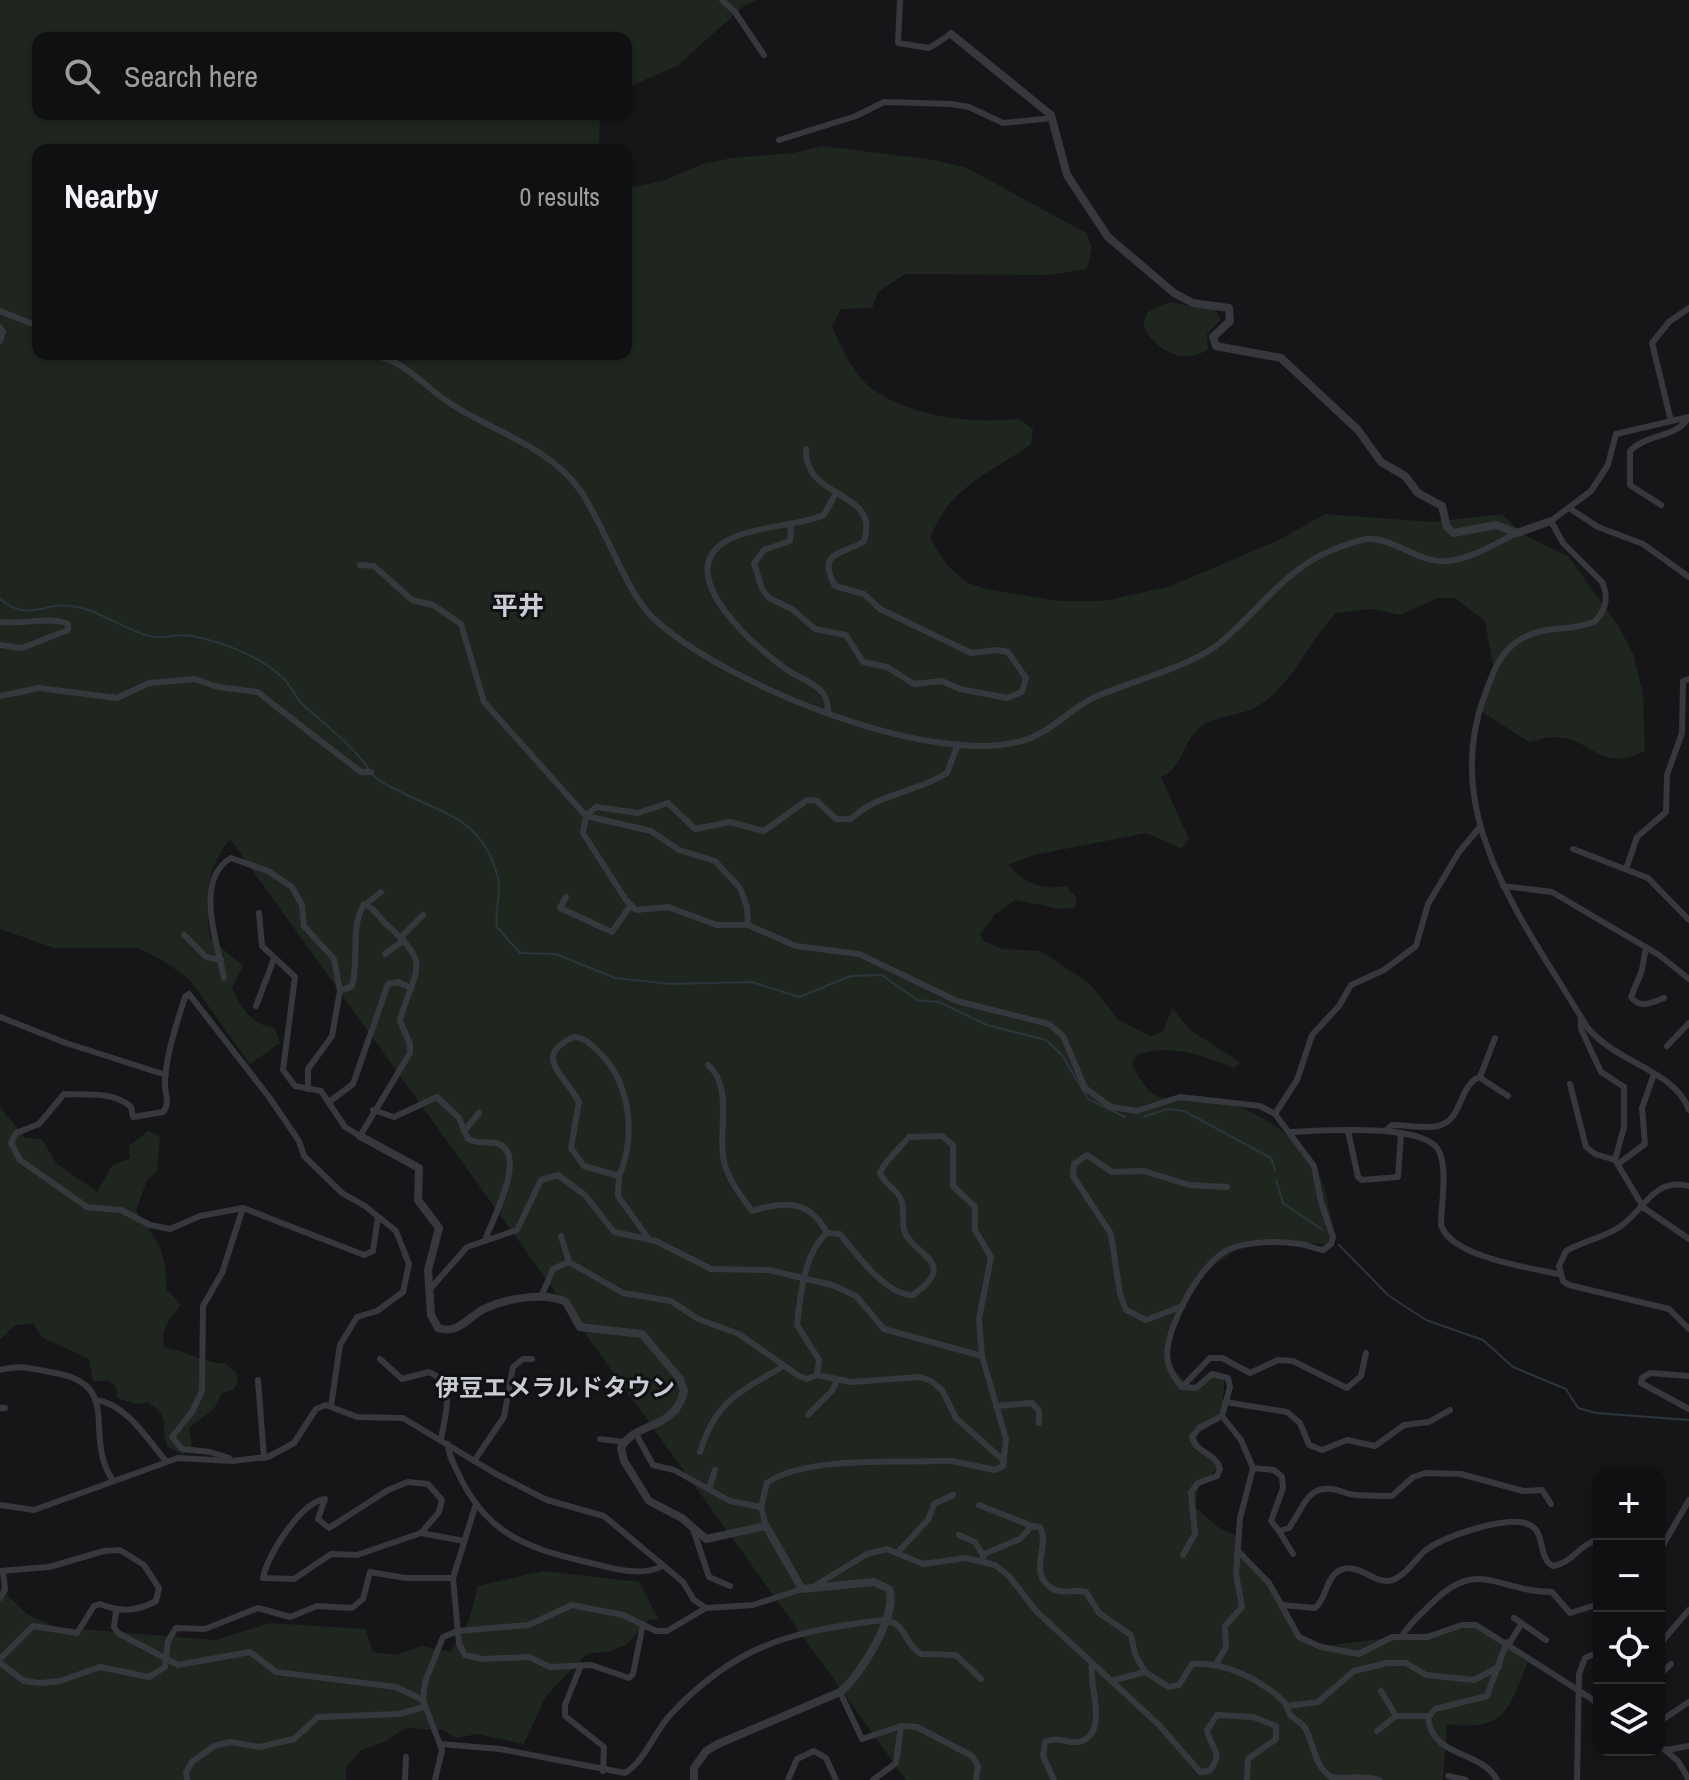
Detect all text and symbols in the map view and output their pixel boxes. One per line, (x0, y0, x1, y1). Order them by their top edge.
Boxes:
search box (32, 32, 632, 120)
icon: search (60, 54, 104, 98)
text: Search here (124, 56, 258, 96)
text: Nearby (64, 173, 159, 219)
text: 0 results (519, 179, 600, 214)
district label: 平井 (492, 588, 544, 623)
district label: 伊豆エメラルドタウン (435, 1371, 675, 1403)
map controls (1593, 1468, 1665, 1756)
button: + (1593, 1468, 1665, 1540)
button: − (1593, 1540, 1665, 1612)
button: locate (1593, 1612, 1665, 1684)
button: layers (1593, 1684, 1665, 1756)

